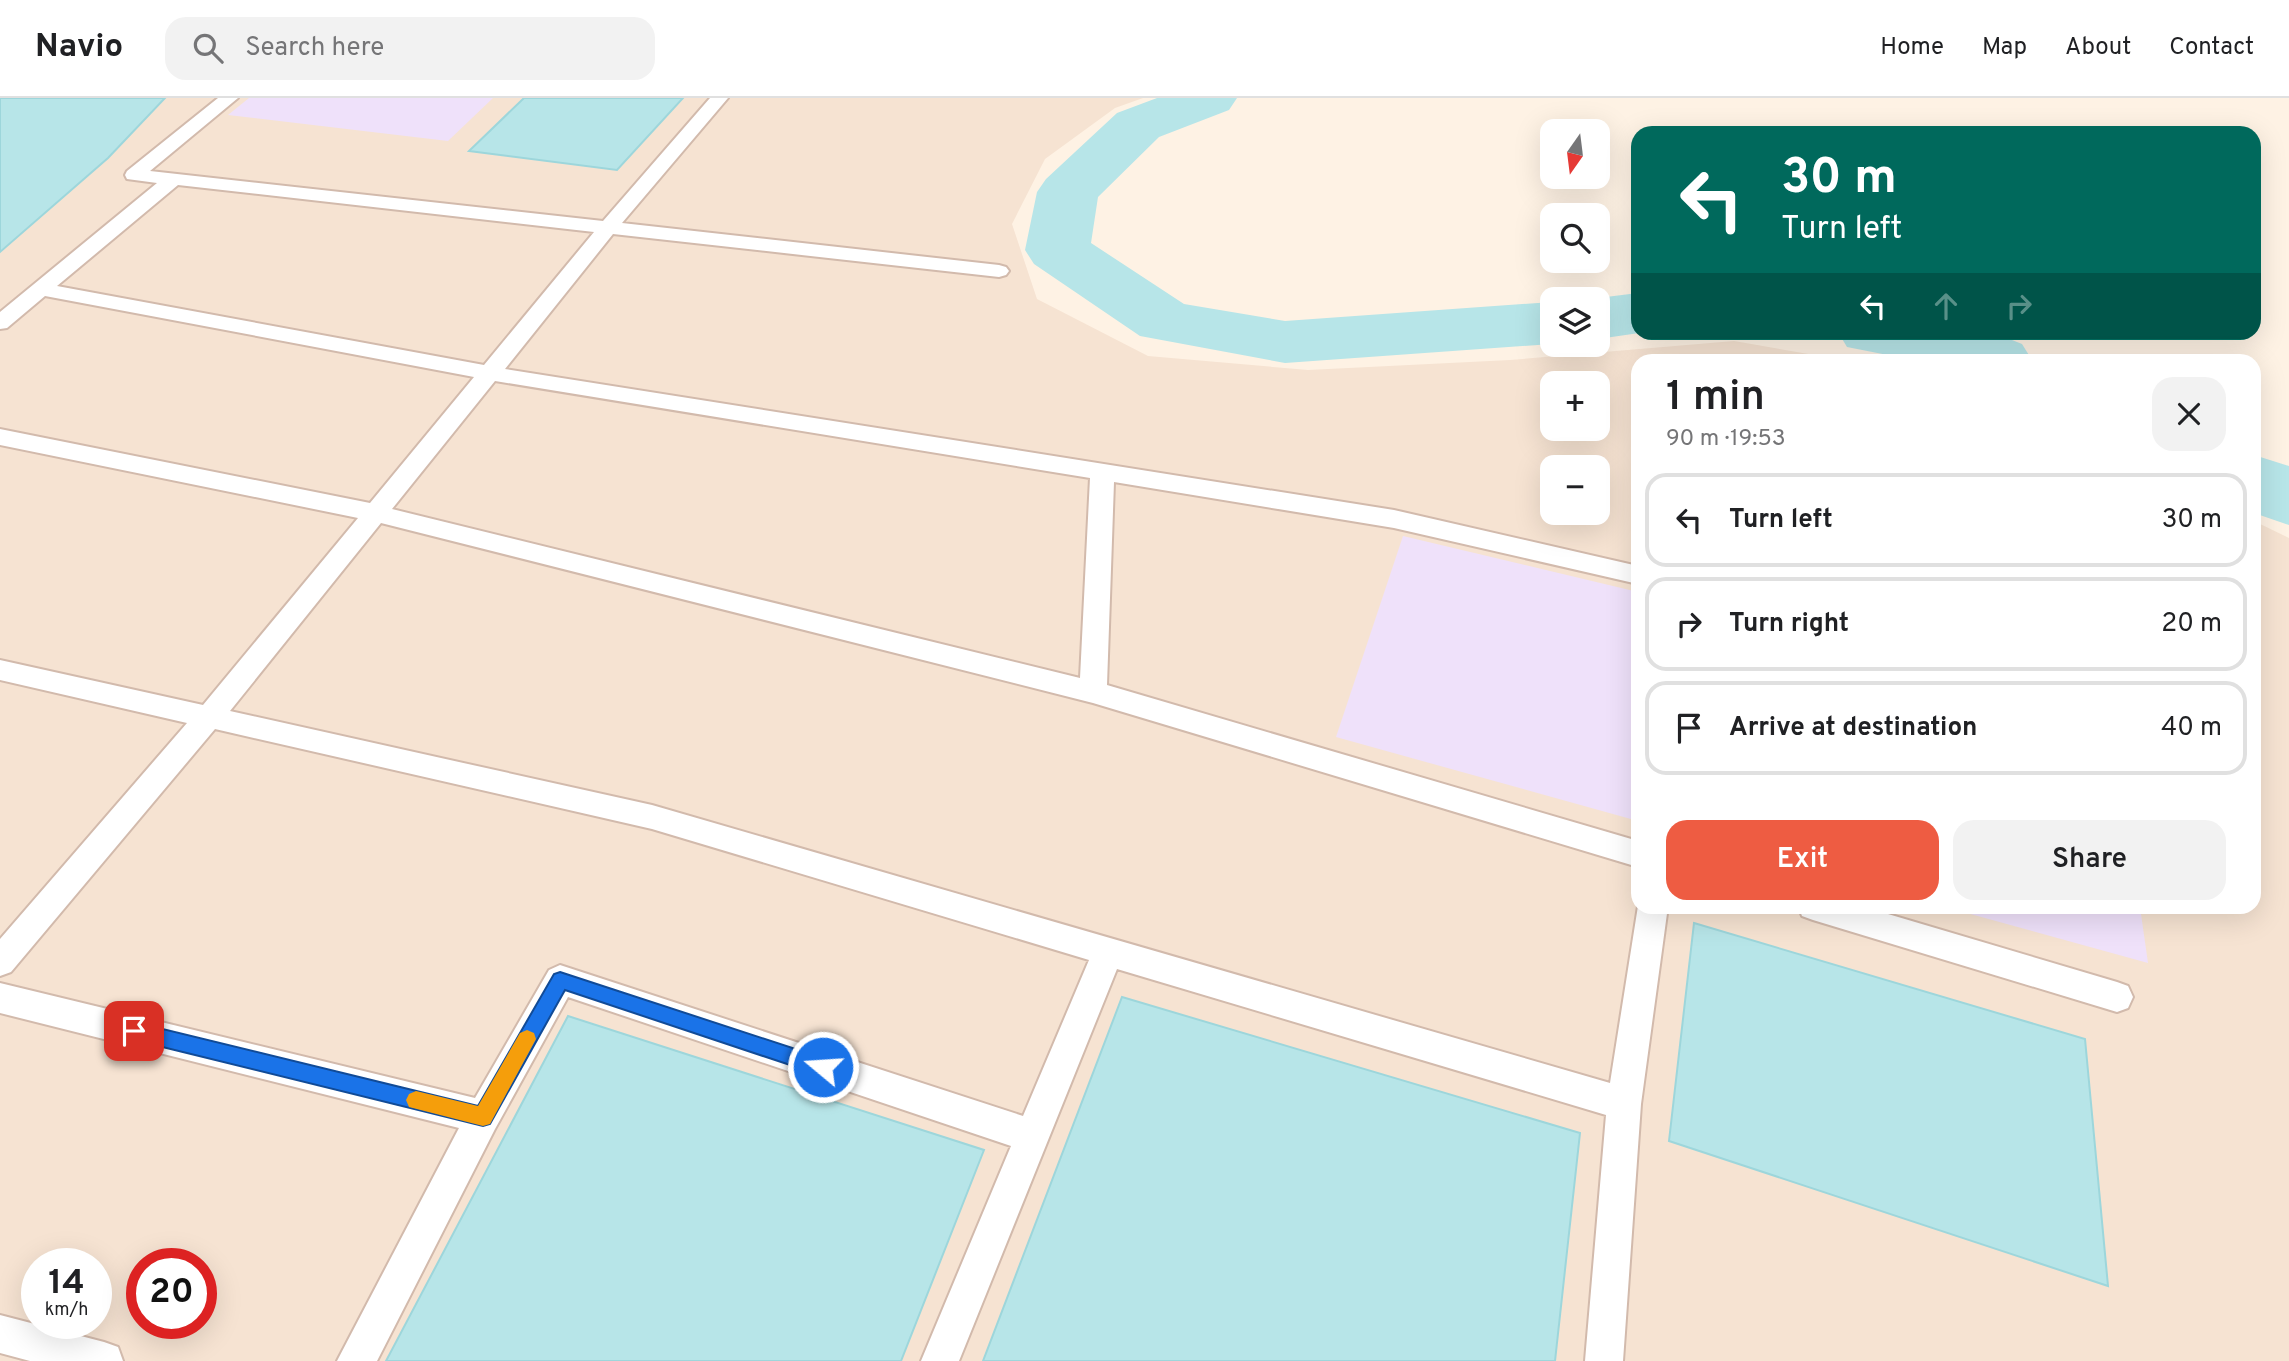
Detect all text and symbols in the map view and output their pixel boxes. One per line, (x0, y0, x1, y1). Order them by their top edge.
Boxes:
search box (165, 17, 655, 80)
text: Navio (35, 27, 123, 69)
icon: search (189, 29, 227, 67)
text: Search here (245, 32, 384, 65)
text: Home (1880, 33, 1944, 63)
text: Map (1982, 33, 2027, 63)
text: About (2065, 33, 2131, 63)
text: Contact (2169, 33, 2254, 63)
north arrow (1540, 119, 1610, 189)
map controls (1540, 119, 1610, 525)
text: 30 m (1781, 149, 1897, 211)
icon: left (1666, 154, 1757, 245)
button: search (1540, 203, 1610, 273)
text: Turn left (1781, 210, 1902, 250)
button: layers (1540, 287, 1610, 357)
icon: left (1854, 287, 1892, 325)
icon: ahead (1927, 287, 1965, 325)
icon: right (2000, 287, 2038, 325)
button: + (1540, 371, 1610, 441)
text: 1 min (1666, 372, 1765, 425)
button: close (2152, 377, 2226, 451)
text: 90 m · 19:53 (1666, 425, 1786, 454)
button: − (1540, 455, 1610, 525)
icon: left (1670, 501, 1708, 539)
text: Turn left (1729, 504, 1833, 537)
text: 30 m (2162, 504, 2222, 537)
icon: right (1670, 605, 1708, 643)
text: Turn right (1729, 608, 1849, 641)
text: 20 m (2161, 608, 2222, 641)
icon: arrive (1670, 709, 1708, 747)
text: Arrive at destination (1729, 712, 1977, 745)
text: 40 m (2161, 712, 2222, 745)
button: Exit (1666, 820, 1939, 900)
button: Share (1953, 820, 2226, 900)
pin (104, 1001, 164, 1061)
icon: arrive (115, 1012, 153, 1050)
position arrow (786, 1030, 860, 1104)
speed limit sign: 20 (126, 1248, 217, 1339)
text: 14 (48, 1262, 85, 1306)
text: km/h (45, 1299, 88, 1322)

